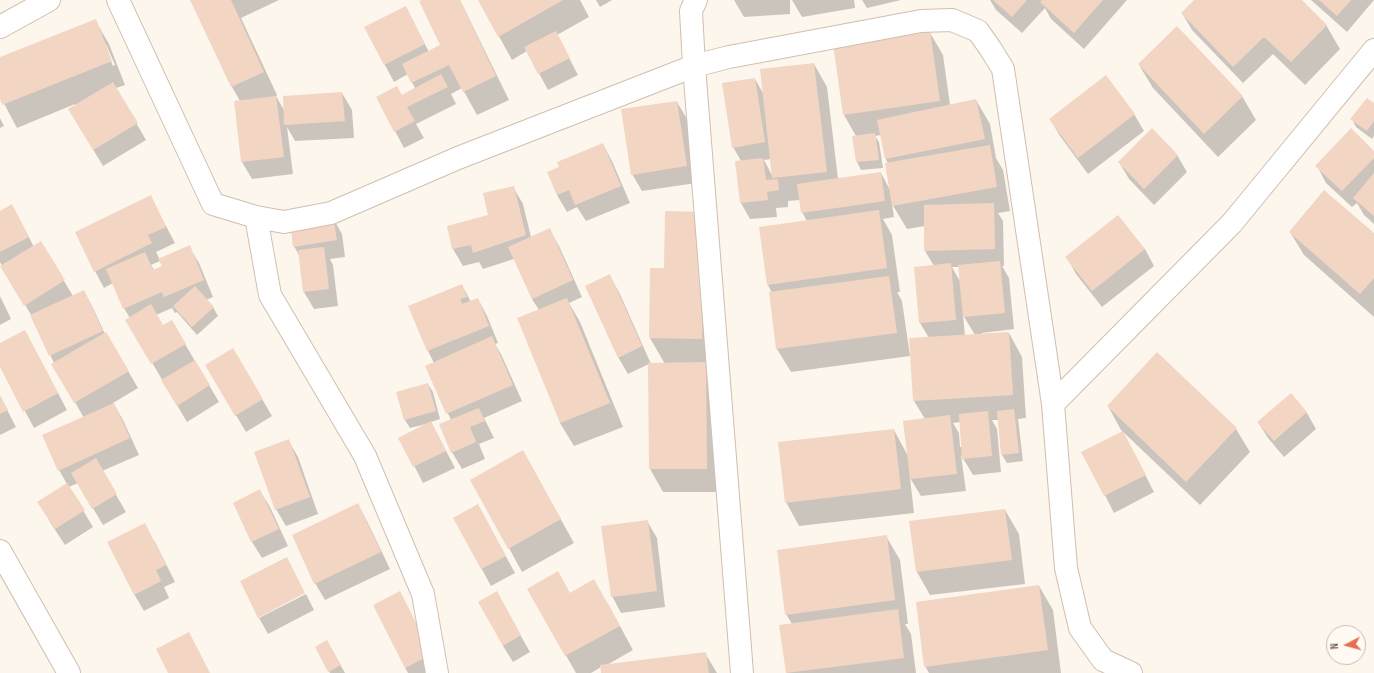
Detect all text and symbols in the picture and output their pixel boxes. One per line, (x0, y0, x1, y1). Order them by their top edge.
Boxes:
north arrow (1326, 625, 1366, 665)
text: N (1328, 643, 1341, 650)

